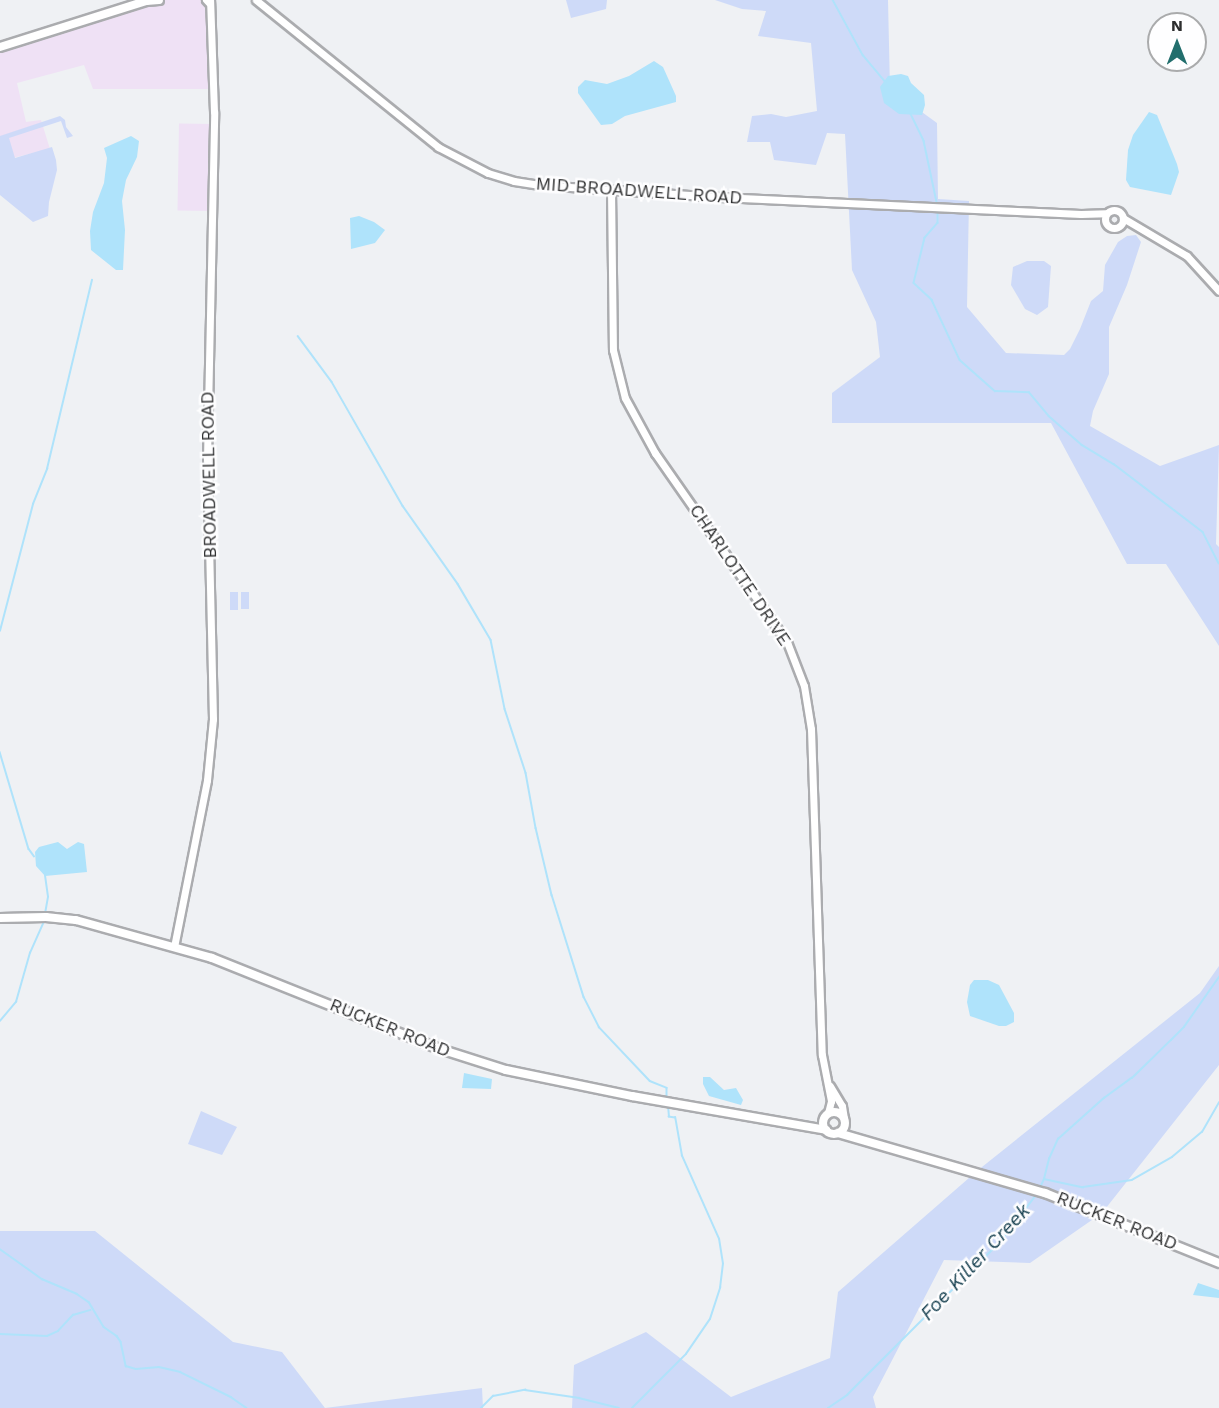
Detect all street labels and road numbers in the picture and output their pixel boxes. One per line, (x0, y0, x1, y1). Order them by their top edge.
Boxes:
street label: MID BROADWELL ROAD (535, 173, 743, 209)
street label: BROADWELL ROAD (197, 391, 221, 559)
street label: CHARLOTTE DRIVE (685, 500, 795, 650)
street label: RUCKER ROAD (326, 994, 454, 1062)
street label: RUCKER ROAD (1053, 1187, 1181, 1255)

